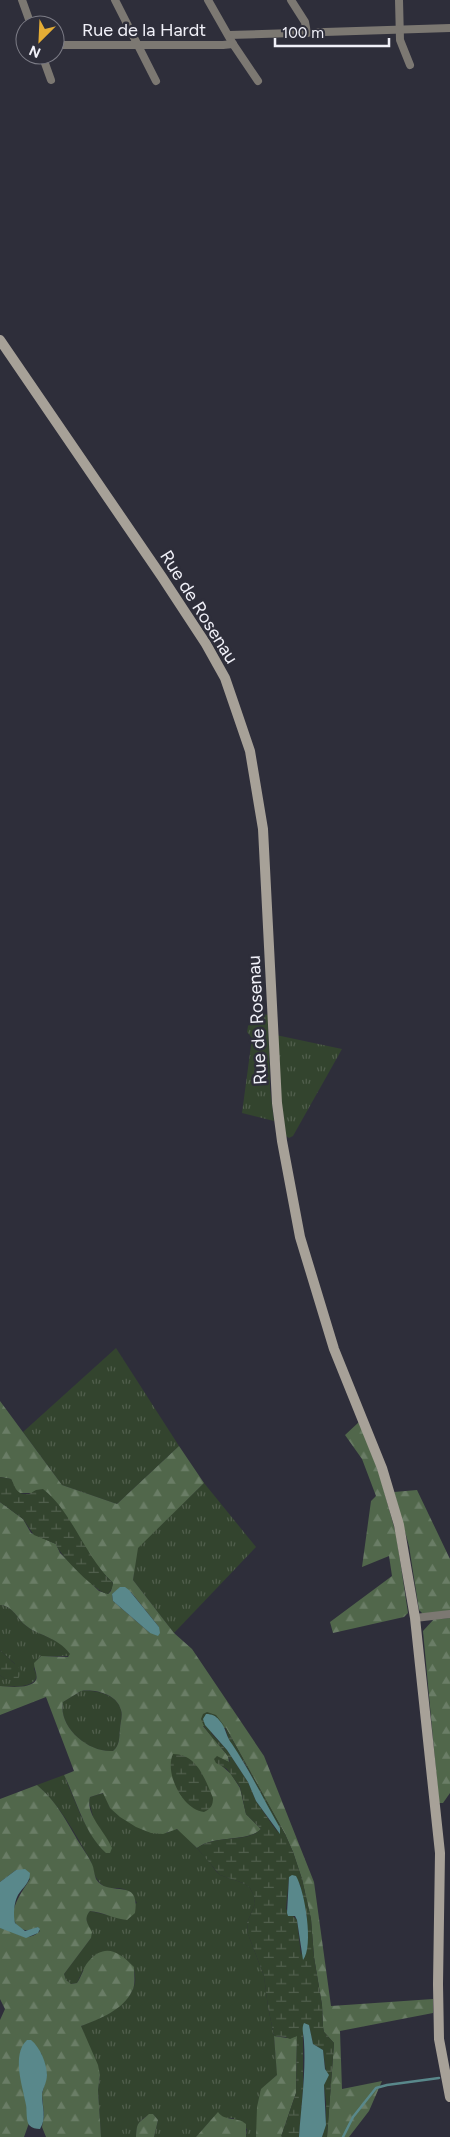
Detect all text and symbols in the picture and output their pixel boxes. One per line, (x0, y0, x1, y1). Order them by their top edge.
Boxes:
north arrow (15, 15, 65, 65)
scale bar (275, 15, 389, 47)
street label: Rue de la Hardt (82, 19, 206, 41)
text: 100 m (282, 24, 324, 42)
text: N (27, 41, 43, 61)
street label: Rue de Rosenau (155, 546, 243, 668)
street label: Rue de Rosenau (243, 955, 271, 1085)

